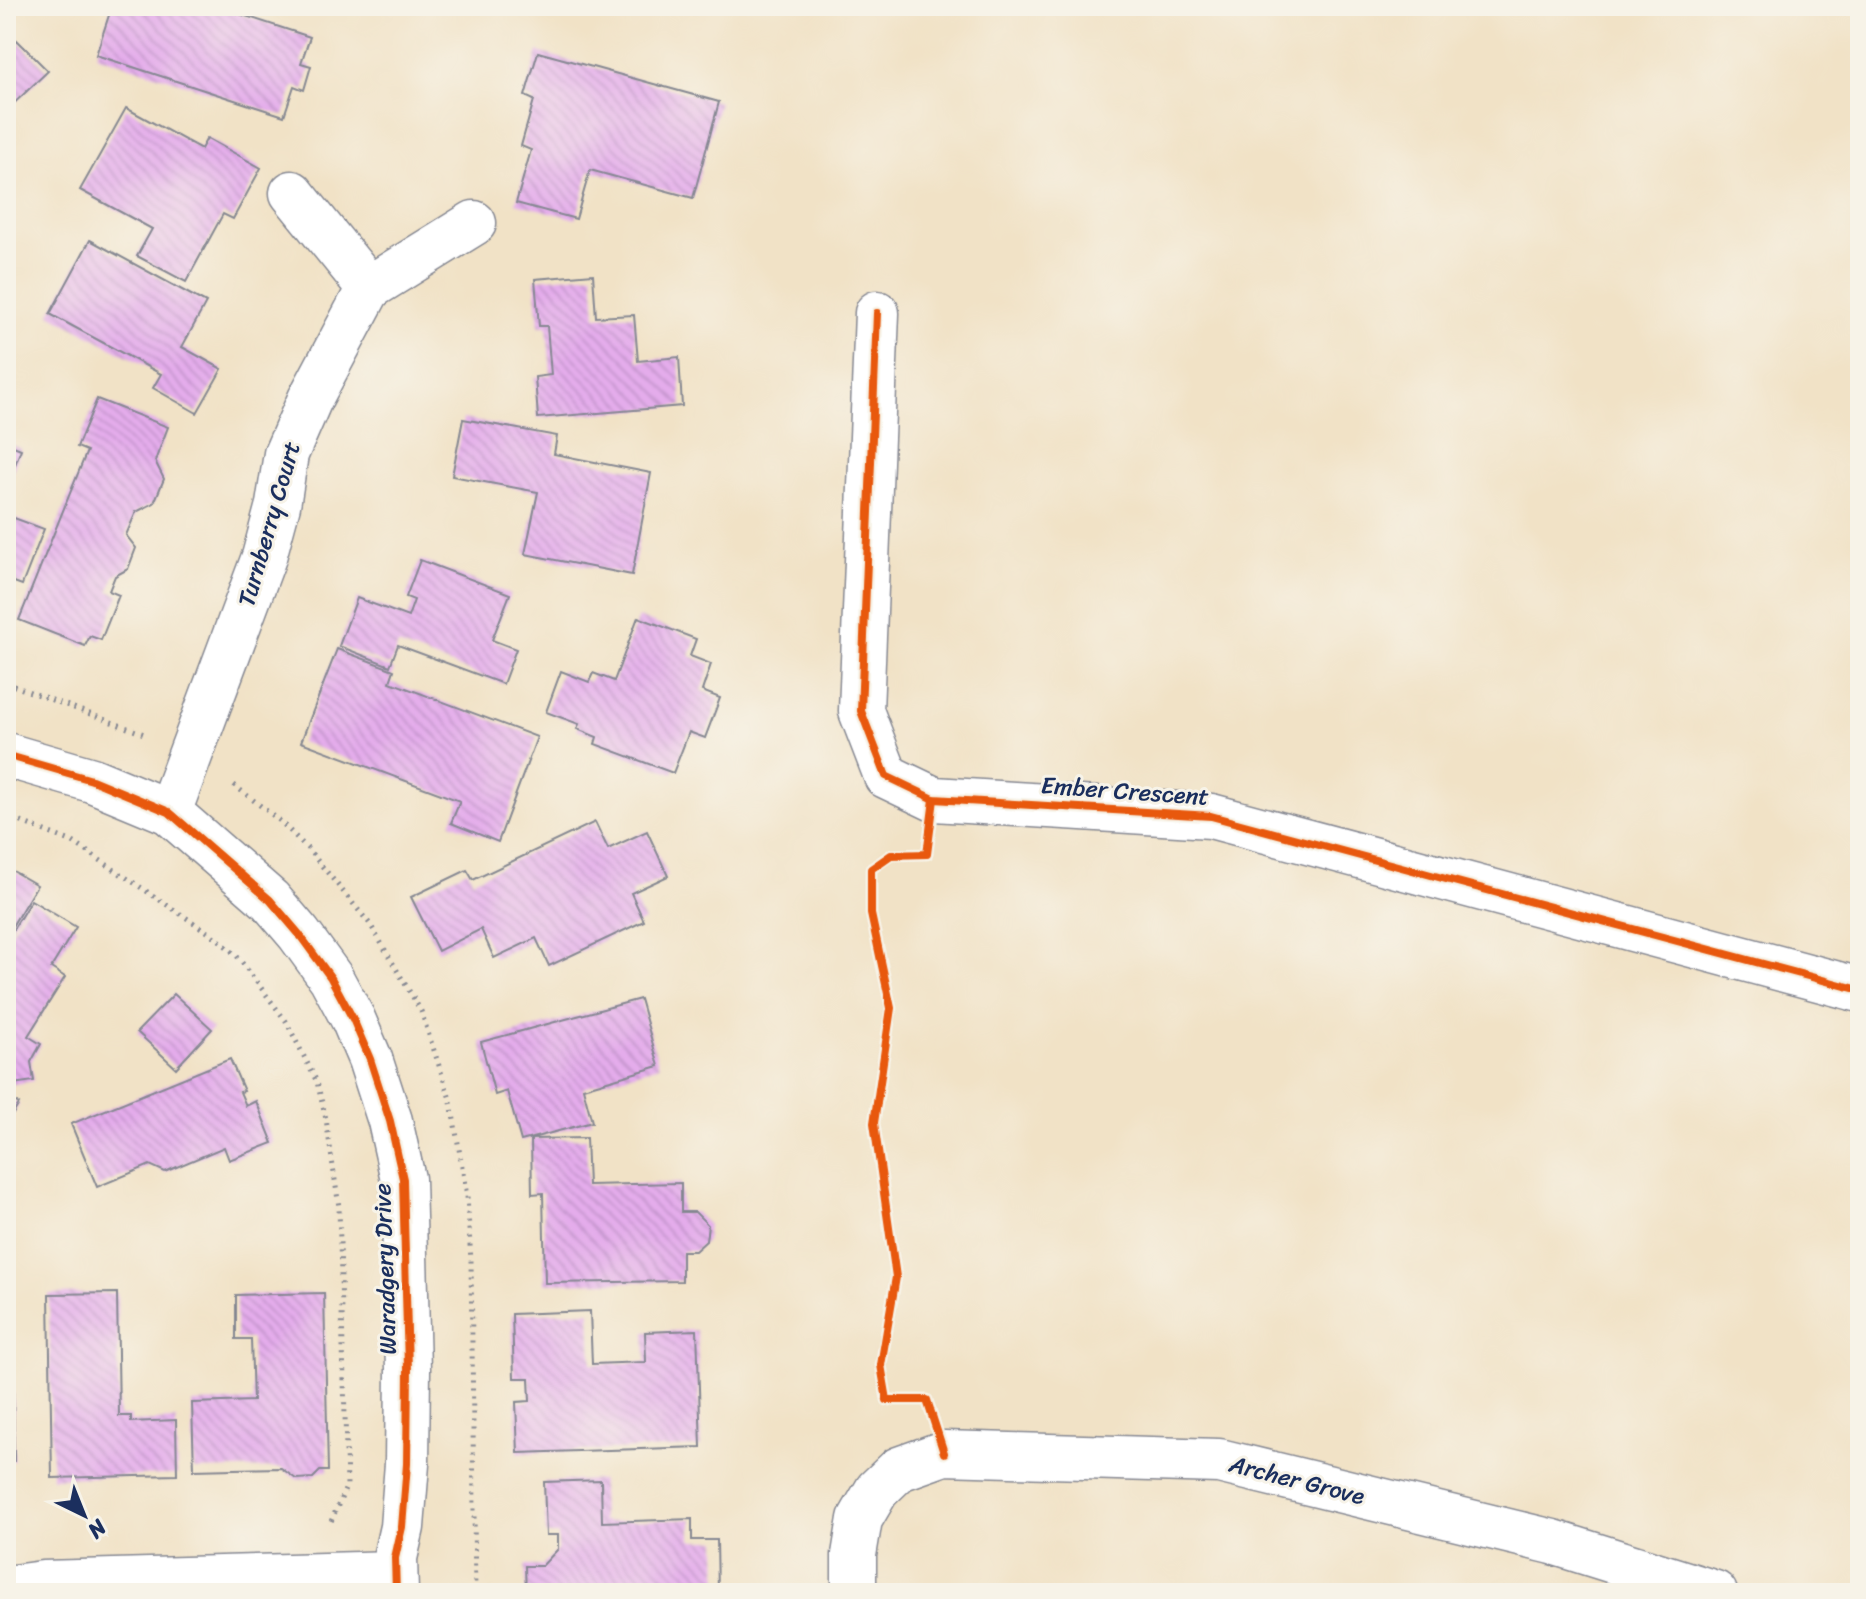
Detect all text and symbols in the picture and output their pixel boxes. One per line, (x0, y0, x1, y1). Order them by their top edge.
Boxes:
street label: Turnberry Court (225, 436, 313, 612)
street label: Ember Crescent (1040, 764, 1210, 818)
street label: Waradgery Drive (361, 1183, 409, 1355)
street label: Archer Grove (1224, 1443, 1370, 1517)
north arrow (44, 1475, 124, 1555)
text: N (78, 1509, 117, 1549)

